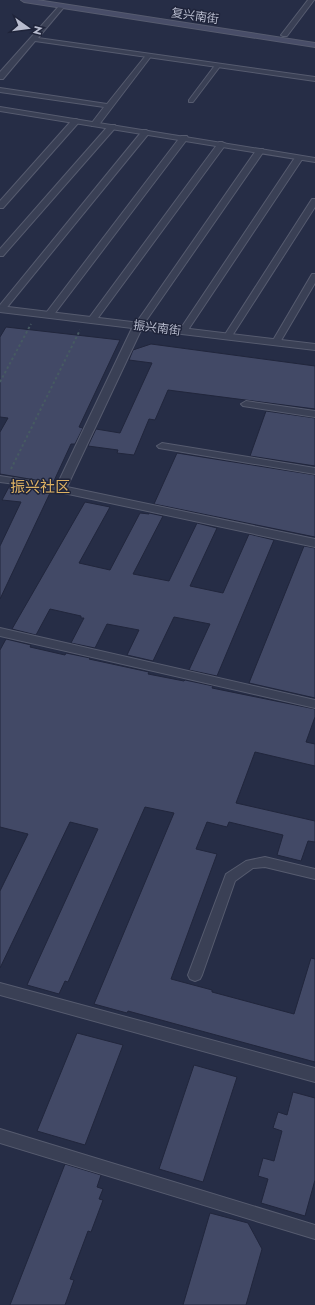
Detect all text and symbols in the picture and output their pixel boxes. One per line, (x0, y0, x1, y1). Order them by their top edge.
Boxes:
street label: 复兴南街 (170, 4, 220, 28)
north arrow (8, 8, 48, 48)
text: N (29, 24, 47, 37)
street label: 振兴南街 (132, 316, 182, 340)
district label: 振兴社区 (10, 476, 70, 498)

